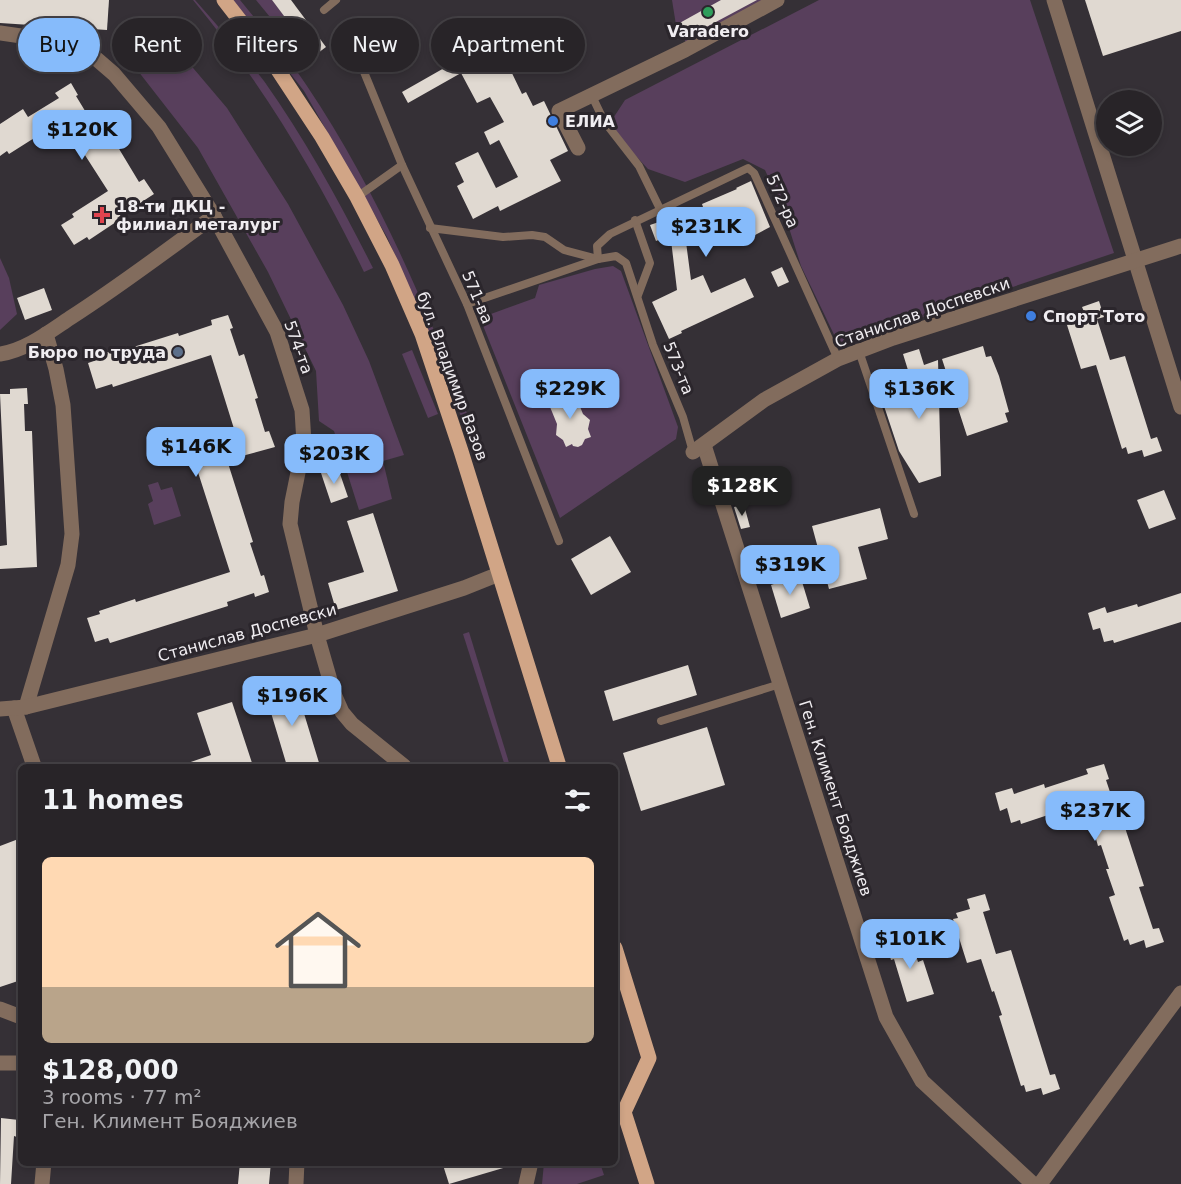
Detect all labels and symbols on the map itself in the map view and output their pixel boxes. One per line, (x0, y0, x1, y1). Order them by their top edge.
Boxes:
marker: Varadero (701, 5, 715, 19)
place label: Varadero (667, 22, 749, 41)
pin: $120K (40, 110, 124, 161)
place label: ЕЛИА (565, 112, 616, 131)
marker: ЕЛИА (546, 114, 560, 128)
street label: 572-ра (762, 172, 803, 231)
place label: 18-ти ДКЦ - филиал металург (116, 197, 280, 234)
marker: 18-ти ДКЦ - филиал металург (93, 206, 111, 224)
pin: $231K (664, 207, 748, 258)
street label: 571-ва (458, 268, 497, 326)
street label: Станислав Доспевски (832, 274, 1012, 351)
street label: бул. Владимир Вазов (413, 289, 492, 463)
place label: Спорт Тото (1043, 307, 1145, 326)
marker: Спорт Тото (1024, 309, 1038, 323)
street label: 574-та (280, 318, 317, 376)
street label: 573-та (659, 339, 698, 397)
place label: Бюро по труда (28, 343, 166, 362)
marker: Бюро по труда (171, 345, 185, 359)
pin: $229K (528, 369, 612, 420)
pin: $136K (877, 369, 961, 420)
pin: $146K (154, 427, 238, 478)
pin: $203K (292, 434, 376, 485)
pin: $128K (700, 466, 784, 517)
pin: $319K (748, 545, 832, 596)
street label: Станислав Доспевски (156, 599, 339, 665)
pin: $196K (250, 676, 334, 727)
street label: Ген. Климент Бояджиев (795, 698, 876, 898)
pin: $237K (1053, 791, 1137, 842)
pin: $101K (868, 919, 952, 970)

